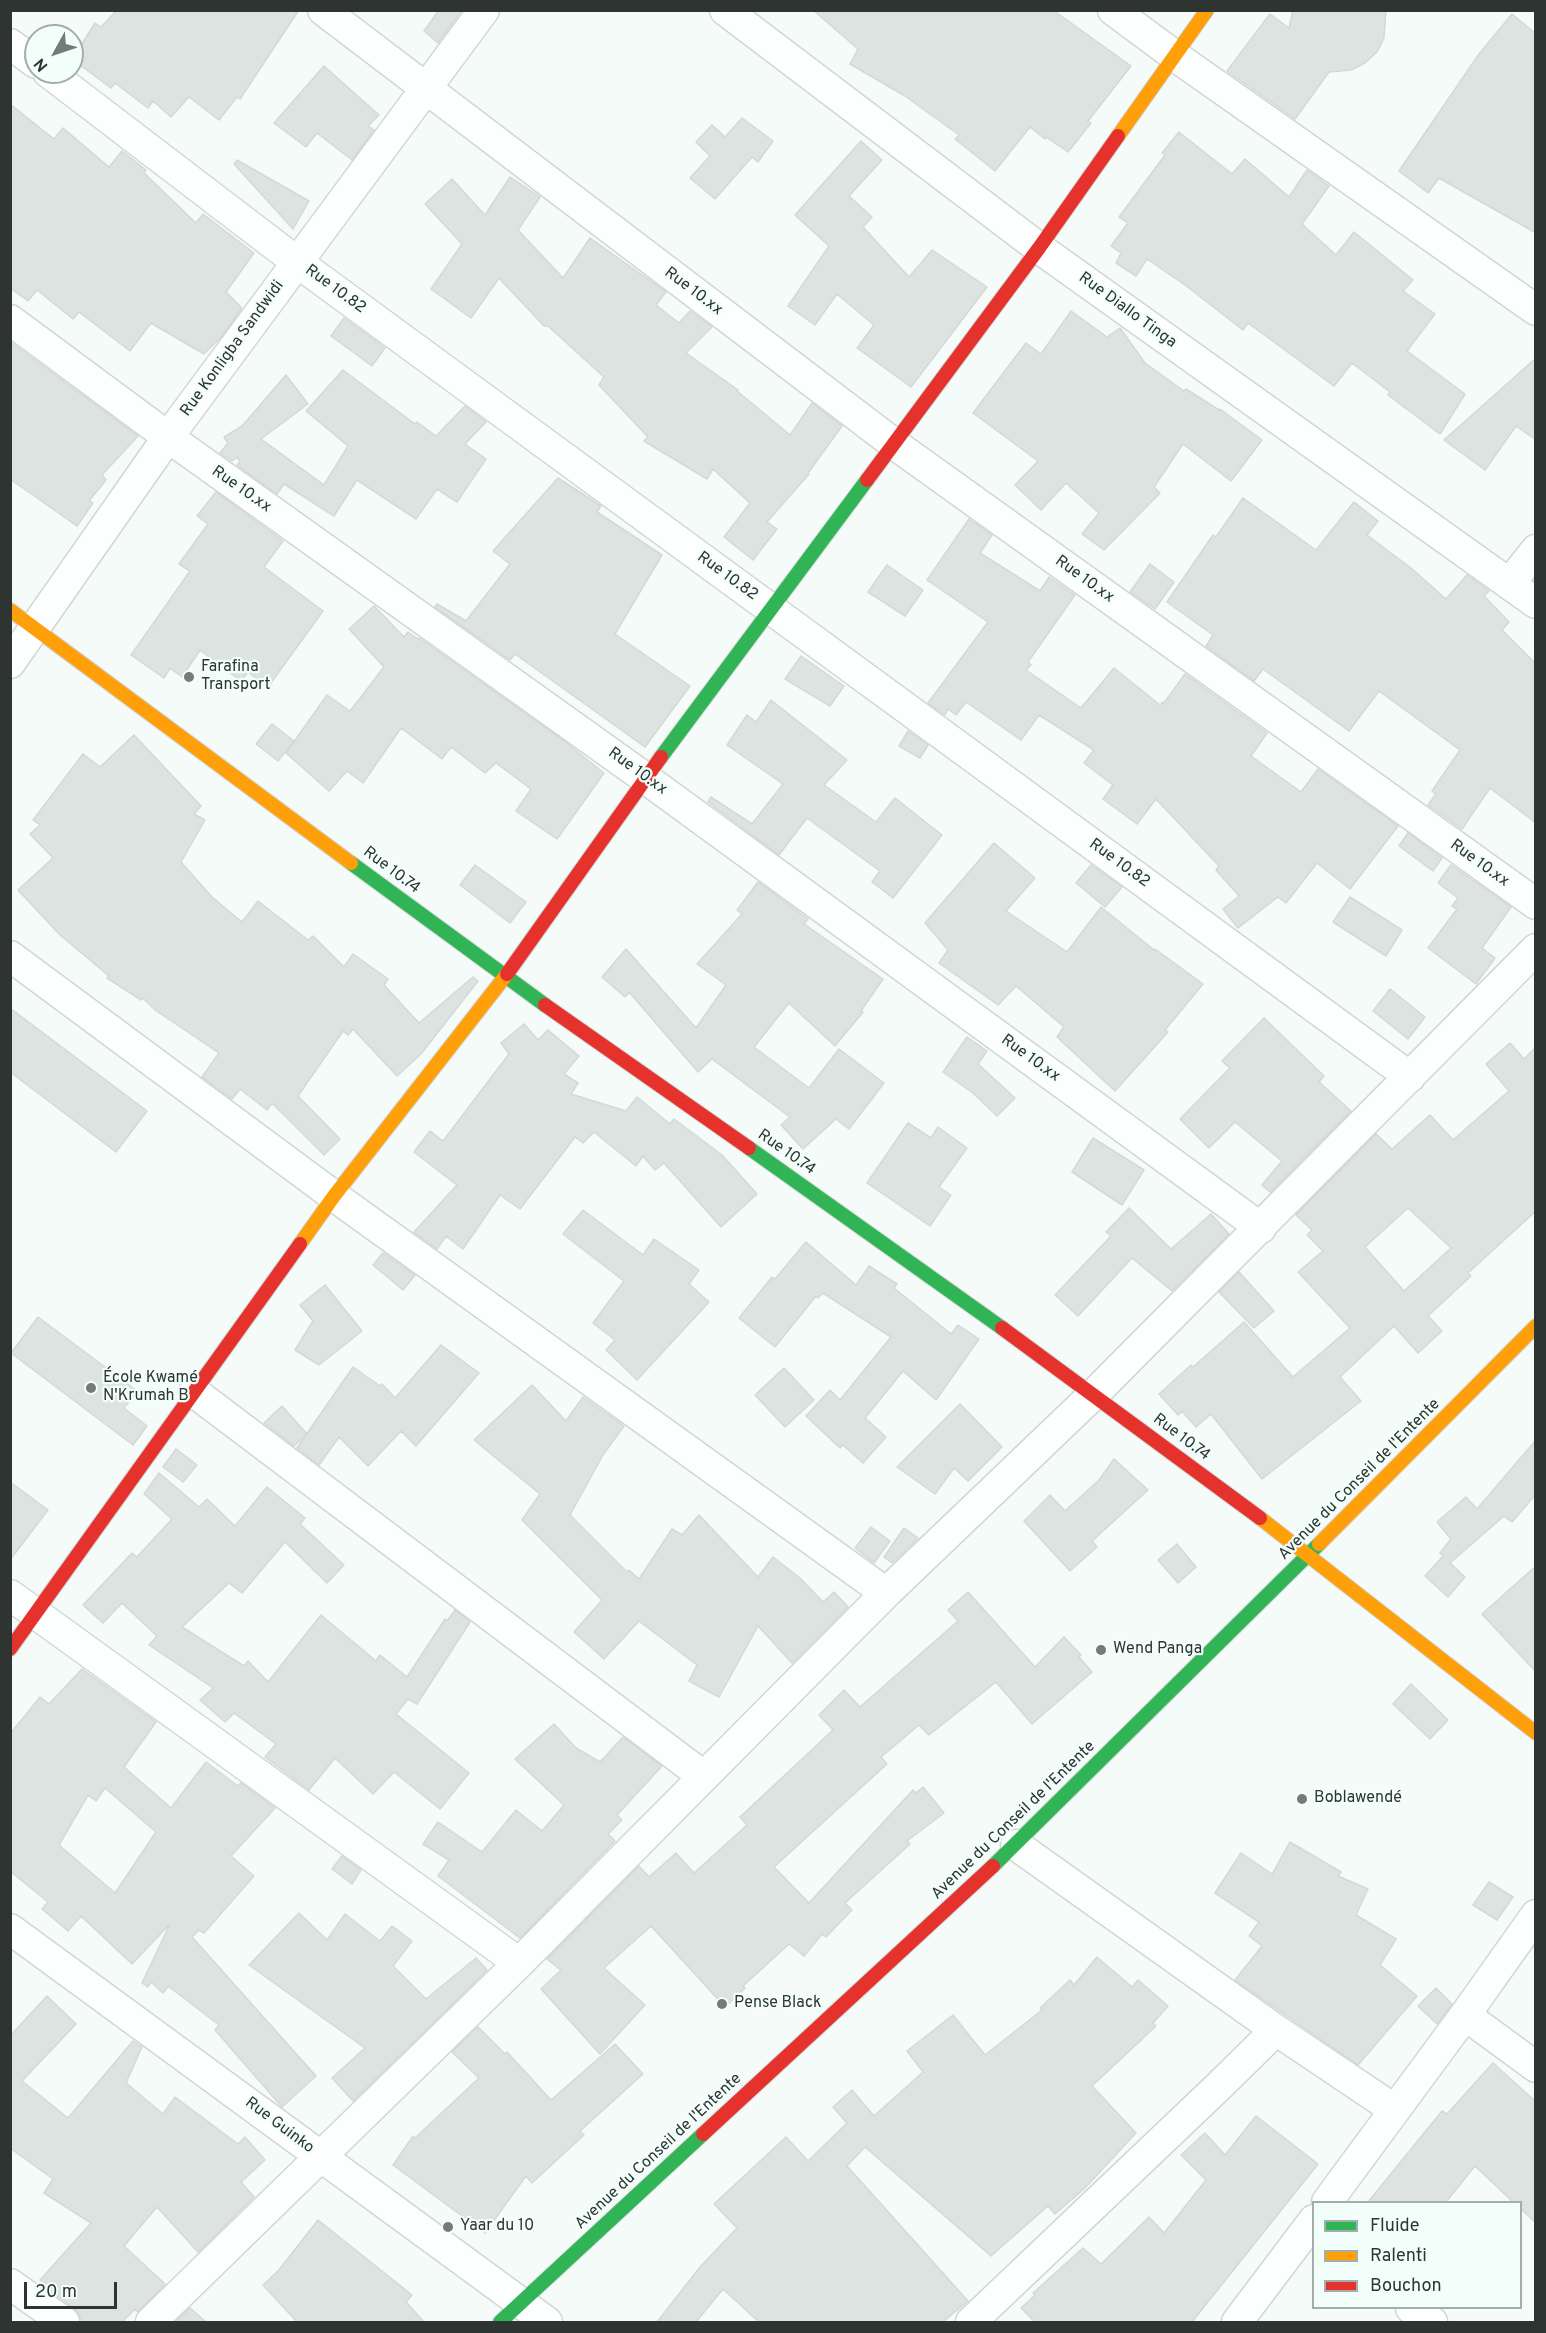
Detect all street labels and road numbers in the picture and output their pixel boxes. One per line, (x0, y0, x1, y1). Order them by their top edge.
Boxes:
street label: Rue 10.82 (301, 261, 369, 319)
street label: Rue 10.xx (660, 264, 726, 320)
street label: Rue Diallo Tinga (1074, 269, 1180, 353)
street label: Rue Konligba Sandwidi (177, 277, 289, 421)
street label: Rue 10.xx (207, 462, 275, 518)
street label: Rue 10.82 (693, 548, 761, 606)
street label: Rue 10.xx (1051, 552, 1117, 608)
street label: Rue 10.xx (604, 744, 670, 800)
street label: Rue 10.82 (1085, 835, 1153, 893)
street label: Rue 10.xx (1446, 836, 1512, 892)
street label: Rue 10.74 (359, 843, 423, 899)
street label: Rue 10.xx (997, 1031, 1063, 1087)
street label: Rue 10.74 (753, 1126, 819, 1180)
street label: Avenue du Conseil de l'Entente (1275, 1395, 1445, 1565)
street label: Rue 10.74 (1149, 1410, 1213, 1466)
street label: Avenue du Conseil de l'Entente (928, 1738, 1100, 1904)
street label: Avenue du Conseil de l'Entente (572, 2070, 746, 2234)
street label: Rue Guinko (241, 2094, 317, 2158)

